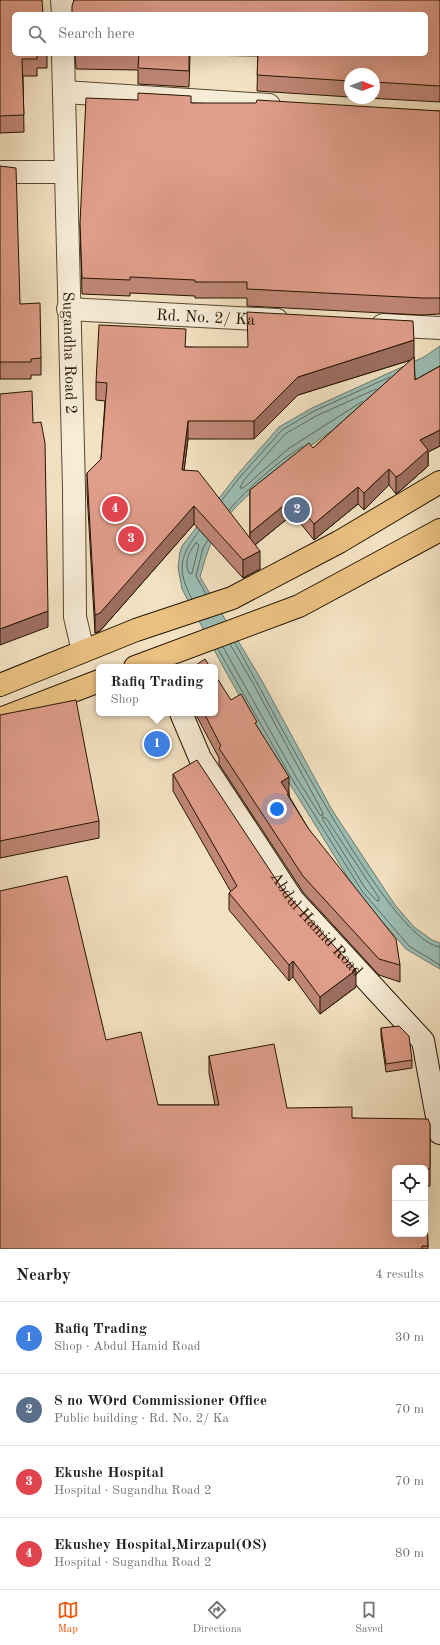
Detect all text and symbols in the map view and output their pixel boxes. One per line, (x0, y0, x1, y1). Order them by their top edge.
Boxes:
search box (12, 12, 428, 56)
icon: search (26, 23, 48, 45)
text: Search here (58, 27, 135, 42)
north arrow (344, 68, 380, 104)
street label: Sugandha Road 2 (59, 291, 78, 414)
street label: Rd. No. 2/ Ka (156, 308, 256, 329)
pin: 4 (102, 494, 128, 524)
pin: 2 (284, 495, 310, 525)
pin: 3 (118, 524, 144, 554)
popup (96, 664, 218, 716)
text: Rafiq Trading (110, 675, 204, 690)
text: Shop (110, 693, 139, 706)
pin: 1 (144, 729, 170, 759)
your location (267, 799, 287, 819)
street label: Abdul Hamid Road (267, 869, 365, 980)
map controls (392, 1165, 428, 1237)
button: locate (392, 1165, 428, 1201)
button: layers (392, 1201, 428, 1237)
text: Nearby (16, 1267, 71, 1284)
text: 4 results (375, 1268, 424, 1281)
text: Rafiq Trading (54, 1322, 147, 1337)
text: 1 (25, 1331, 33, 1344)
text: 30 m (395, 1331, 424, 1344)
text: Shop · Abdul Hamid Road (54, 1340, 201, 1353)
text: 8 no WOrd Commissioner Office (54, 1394, 267, 1409)
text: 2 (25, 1403, 33, 1416)
text: 70 m (395, 1403, 424, 1416)
text: Public building · Rd. No. 2/ Ka (54, 1412, 229, 1425)
text: Ekushe Hospital (54, 1466, 164, 1481)
text: 3 (25, 1475, 33, 1488)
text: 70 m (395, 1475, 424, 1488)
text: Hospital · Sugandha Road 2 (54, 1484, 212, 1497)
text: Ekushey Hospital,Mirzapul(OS) (54, 1538, 267, 1553)
text: 4 (25, 1547, 33, 1560)
text: 80 m (395, 1547, 424, 1560)
text: Hospital · Sugandha Road 2 (54, 1556, 212, 1569)
tab: Map (57, 1599, 79, 1637)
tab: Directions (193, 1599, 241, 1637)
tab: Saved (355, 1599, 383, 1637)

